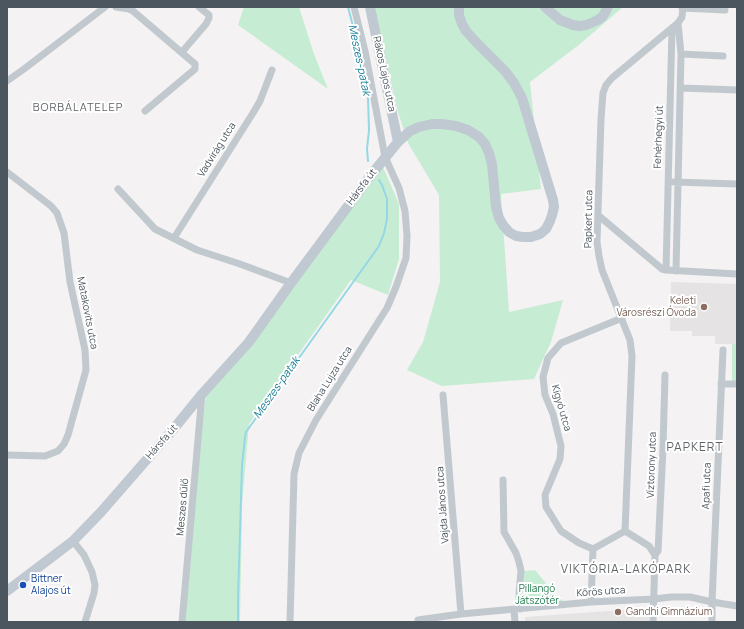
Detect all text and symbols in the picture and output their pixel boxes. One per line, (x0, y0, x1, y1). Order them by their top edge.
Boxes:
water label: Meszes-patak (345, 23, 373, 97)
street label: Rákos Lajos utca (370, 35, 398, 113)
district label: BORBÁLATELEP (33, 101, 123, 115)
street label: Fehérhegyi út (652, 105, 666, 169)
street label: Vadvirág utca (195, 120, 239, 180)
street label: Hársfa út (345, 167, 379, 207)
street label: Papkert utca (582, 190, 596, 248)
street label: Matakovits utca (74, 276, 100, 350)
place label: Keleti Városrészi Óvoda (616, 295, 696, 318)
marker: Keleti Városrészi Óvoda (699, 302, 709, 312)
street label: Blaha Lujza utca (305, 344, 355, 414)
water label: Meszes-patak (251, 355, 303, 421)
street label: Kígyó utca (549, 383, 573, 433)
street label: Hársfa út (144, 422, 180, 462)
street label: Víztorony utca (645, 432, 659, 498)
district label: PAPKERT (666, 441, 724, 455)
street label: Apafi utca (700, 462, 714, 510)
street label: Vajda János utca (434, 466, 452, 544)
street label: Meszes dűlő (175, 478, 191, 536)
district label: VIKTÓRIA-LAKÓPARK (560, 563, 692, 577)
place label: Bittner Alajos út (31, 573, 71, 596)
marker: Bittner Alajos út (18, 580, 28, 590)
park label: Pillangó Játszótér (515, 583, 559, 606)
street label: Kőrös utca (576, 584, 626, 600)
place label: Gandhi Gimnázium (626, 606, 712, 618)
marker: Gandhi Gimnázium (613, 607, 623, 617)

